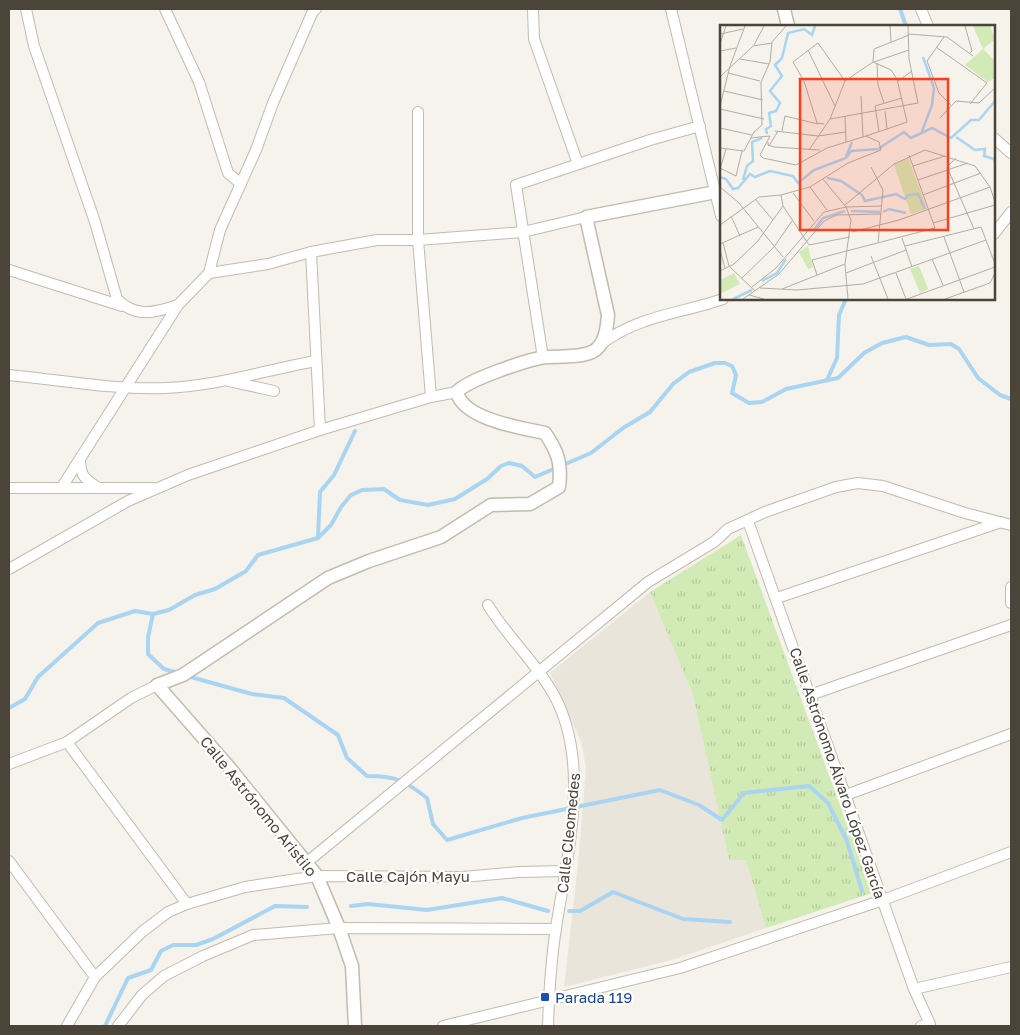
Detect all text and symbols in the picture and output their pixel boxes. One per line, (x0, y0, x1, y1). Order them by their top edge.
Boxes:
inset map (720, 25, 995, 300)
street label: Calle Astrónomo Álvaro López García (786, 645, 890, 901)
street label: Calle Astrónomo Aristilo (197, 732, 321, 880)
street label: Calle Cleomedes (553, 772, 583, 894)
street label: Calle Cajón Mayu (346, 867, 470, 885)
place label: Parada 119 (555, 988, 632, 1006)
marker: Parada 119 (539, 991, 551, 1003)

